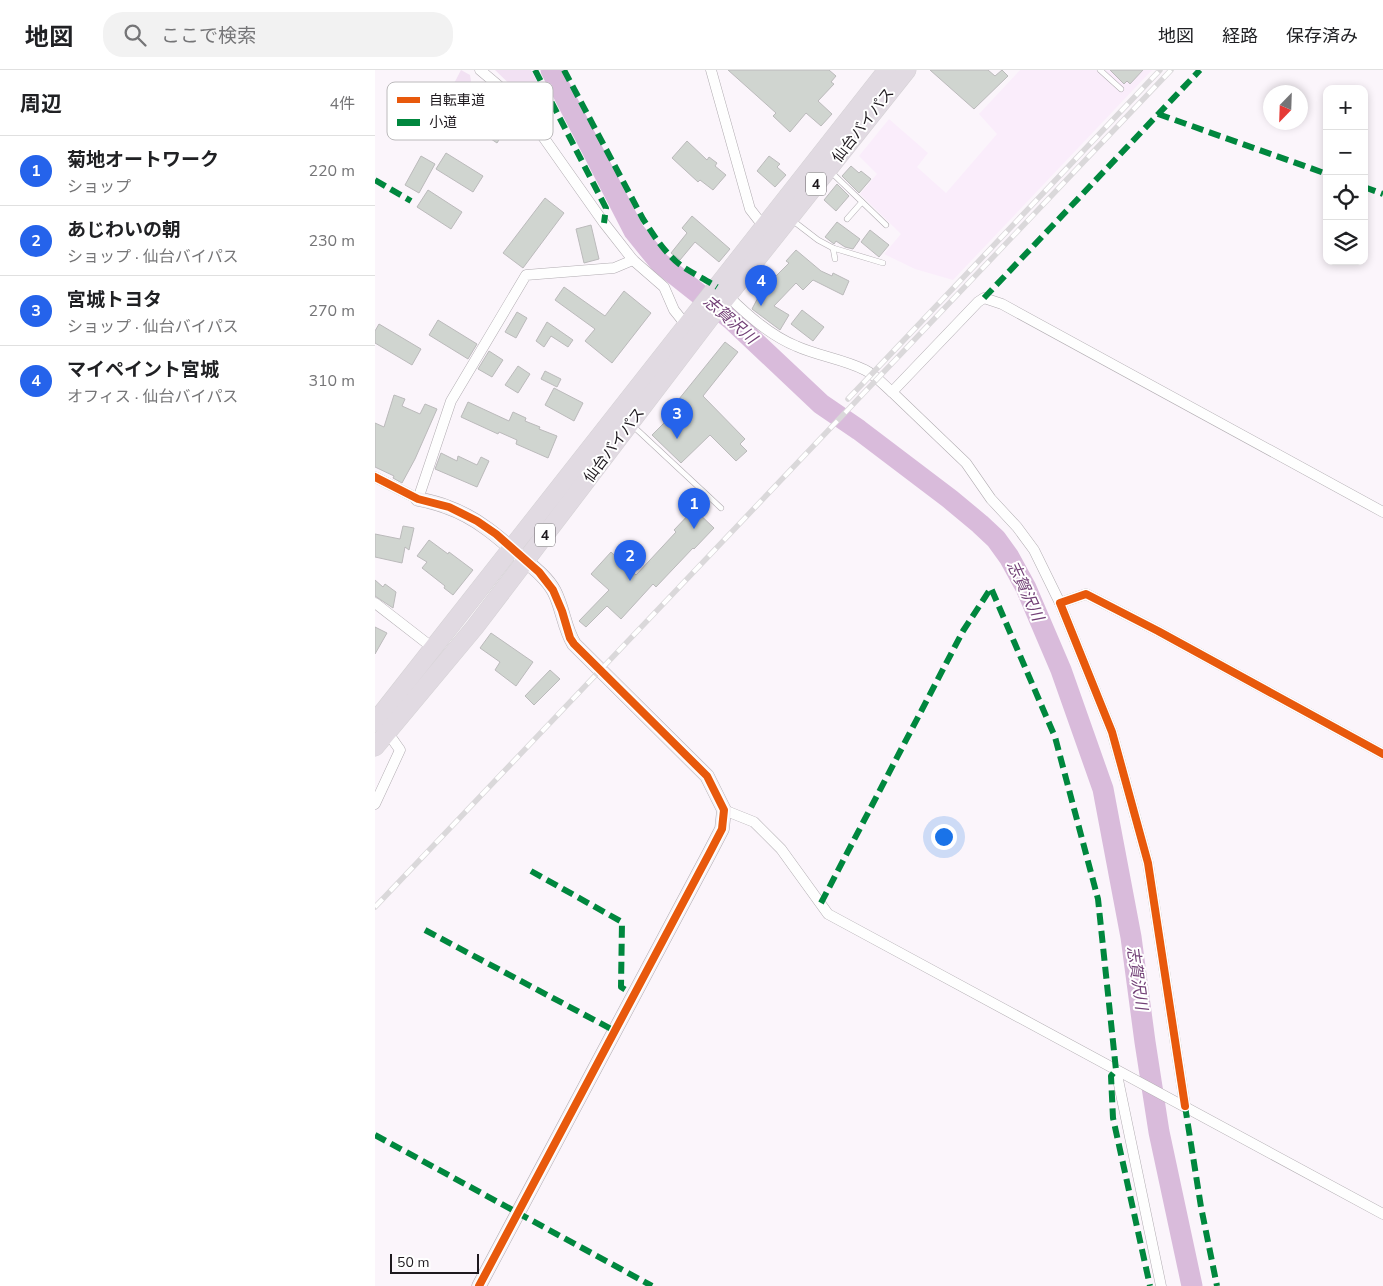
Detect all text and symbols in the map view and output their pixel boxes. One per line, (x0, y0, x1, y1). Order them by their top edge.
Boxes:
search box (103, 12, 453, 57)
text: 地図 (25, 21, 73, 53)
icon: search (121, 21, 149, 49)
text: ここで検索 (161, 23, 256, 49)
text: 地図 (1158, 24, 1194, 48)
text: 経路 (1222, 24, 1258, 48)
text: 保存済み (1286, 24, 1358, 48)
legend (387, 82, 553, 140)
street label: 仙台バイパス (828, 83, 898, 167)
north arrow (1263, 85, 1308, 130)
map controls (1323, 85, 1368, 265)
button: + (1323, 85, 1368, 130)
text: 周辺 (20, 90, 62, 118)
text: 自転車道 (429, 91, 485, 110)
text: 4件 (329, 93, 355, 115)
text: 小道 (429, 113, 457, 132)
button: − (1323, 130, 1368, 175)
text: 菊地オートワーク (67, 147, 219, 173)
text: 1 (31, 160, 41, 182)
text: 220 m (308, 160, 355, 182)
road number: 4 (806, 172, 826, 196)
button: locate (1323, 175, 1368, 220)
text: ショップ (67, 176, 131, 198)
text: あじわいの朝 (67, 217, 181, 243)
button: layers (1323, 220, 1368, 265)
text: 2 (31, 230, 41, 252)
text: 230 m (308, 230, 355, 252)
text: ショップ · 仙台バイパス (67, 246, 239, 268)
pin: 4 (745, 265, 777, 306)
text: 宮城トヨタ (67, 287, 162, 313)
water label: 志賀沢川 (699, 291, 763, 351)
text: 3 (31, 300, 41, 322)
text: 270 m (308, 300, 355, 322)
text: ショップ · 仙台バイパス (67, 316, 239, 338)
text: マイペイント宮城 (67, 357, 219, 383)
text: 4 (31, 370, 41, 392)
text: 310 m (308, 370, 355, 392)
text: オフィス · 仙台バイパス (67, 386, 238, 408)
pin: 3 (661, 398, 693, 439)
street label: 仙台バイパス (579, 403, 649, 487)
pin: 1 (678, 488, 710, 529)
road number: 4 (535, 524, 555, 546)
pin: 2 (614, 540, 646, 581)
water label: 志賀沢川 (1002, 557, 1049, 626)
your location (931, 824, 957, 850)
water label: 志賀沢川 (1122, 945, 1153, 1013)
scale bar (390, 1251, 479, 1274)
text: 50 m (397, 1253, 429, 1272)

